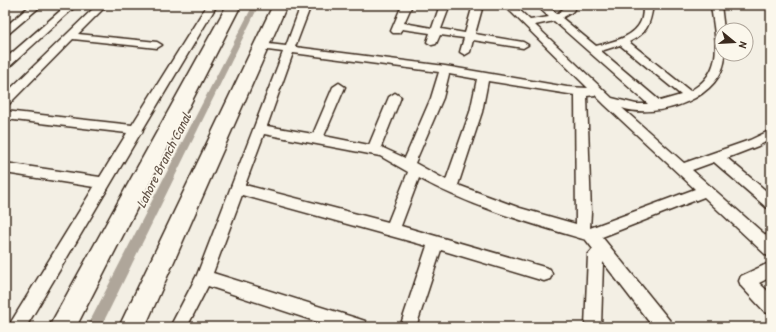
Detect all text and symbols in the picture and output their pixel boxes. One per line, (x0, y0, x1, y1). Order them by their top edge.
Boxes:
north arrow (714, 22, 754, 62)
text: N (736, 40, 751, 50)
water label: Lahore Branch Canal (131, 108, 196, 211)

